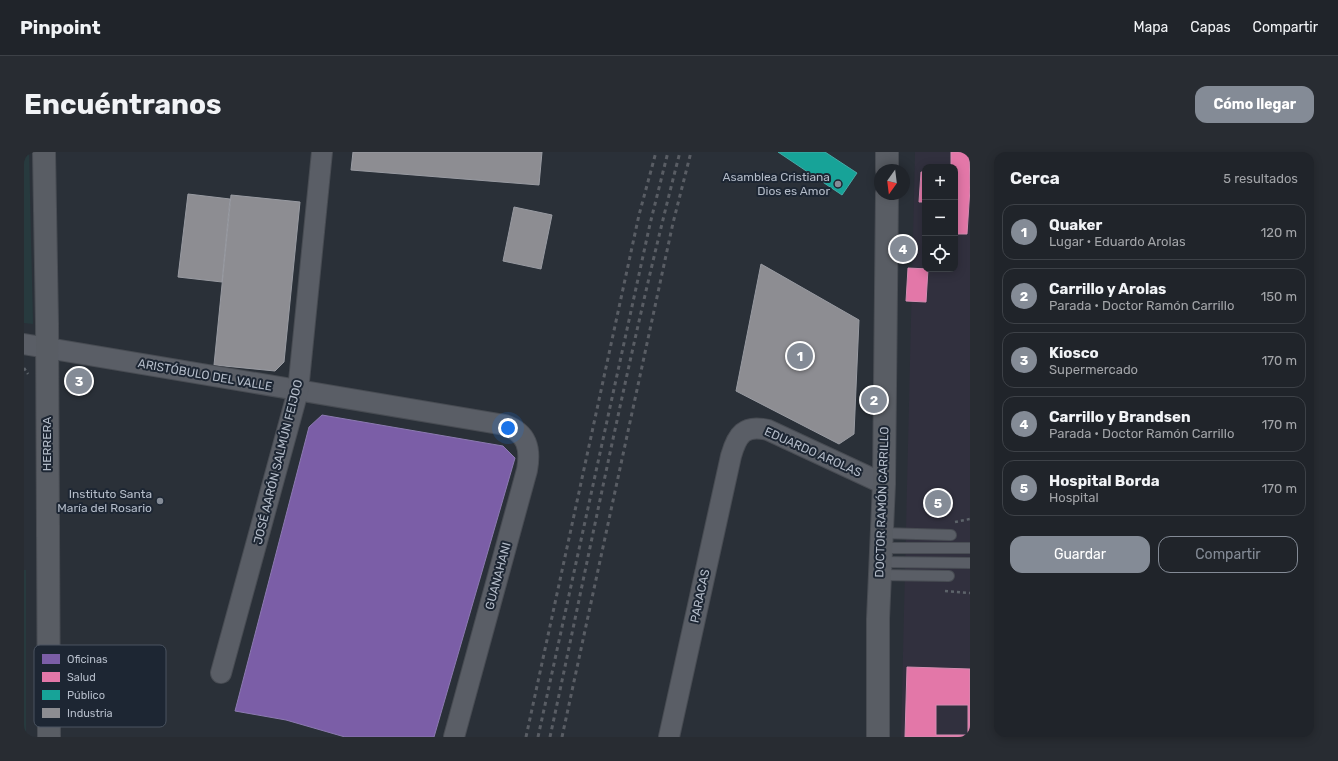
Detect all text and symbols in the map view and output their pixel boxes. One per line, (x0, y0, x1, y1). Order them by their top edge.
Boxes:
text: Pinpoint (20, 16, 101, 39)
text: Mapa (1133, 19, 1168, 36)
text: Capas (1190, 19, 1231, 36)
text: Compartir (1253, 19, 1318, 36)
button: Cómo llegar (1195, 86, 1314, 123)
text: Encuéntranos (24, 88, 222, 121)
north arrow (874, 164, 910, 200)
map controls (922, 164, 958, 272)
button: + (922, 164, 958, 200)
text: Cerca (1010, 168, 1060, 188)
place label: Asamblea Cristiana Dios es Amor (723, 170, 830, 198)
text: 5 resultados (1223, 171, 1298, 186)
marker: Asamblea Cristiana Dios es Amor (833, 179, 843, 189)
button: − (922, 200, 958, 236)
text: Quaker (1049, 216, 1102, 234)
text: 1 (1021, 225, 1027, 240)
text: 120 m (1261, 225, 1297, 240)
pin: 4 (890, 234, 916, 264)
text: Lugar · Eduardo Arolas (1049, 234, 1186, 249)
button: locate (922, 236, 958, 272)
text: Carrillo y Arolas (1049, 280, 1166, 298)
text: 2 (1020, 289, 1028, 304)
text: 150 m (1261, 289, 1297, 304)
text: Parada · Doctor Ramón Carrillo (1049, 298, 1234, 313)
pin: 1 (787, 341, 813, 371)
text: Kiosco (1049, 344, 1099, 362)
text: 3 (1020, 353, 1028, 368)
text: 170 m (1262, 353, 1297, 368)
street label: ARISTÓBULO DEL VALLE (137, 356, 273, 394)
text: Supermercado (1049, 362, 1138, 377)
pin: 3 (66, 366, 92, 396)
street label: JOSÉ AARÓN SALMÚN FEIJOO (251, 378, 305, 546)
pin: 2 (861, 385, 887, 415)
text: Carrillo y Brandsen (1049, 408, 1191, 426)
street label: HERRERA (40, 417, 54, 471)
text: 4 (1020, 417, 1028, 432)
text: 170 m (1262, 417, 1297, 432)
your location (498, 418, 518, 438)
street label: EDUARDO AROLAS (762, 424, 864, 480)
street label: DOCTOR RAMÓN CARRILLO (872, 426, 892, 578)
text: Parada · Doctor Ramón Carrillo (1049, 426, 1234, 441)
text: Hospital Borda (1049, 472, 1160, 490)
text: 5 (1020, 481, 1028, 496)
text: 170 m (1262, 481, 1297, 496)
place label: Instituto Santa María del Rosario (57, 487, 152, 515)
pin: 5 (925, 488, 951, 518)
text: Hospital (1049, 490, 1099, 505)
marker: Instituto Santa María del Rosario (155, 496, 165, 506)
button: Guardar (1010, 536, 1150, 573)
button: Compartir (1158, 536, 1298, 573)
street label: GUANAHANI (482, 541, 514, 611)
street label: PARACAS (688, 568, 712, 624)
legend (34, 645, 166, 727)
text: Oficinas (67, 653, 108, 666)
text: Salud (67, 671, 96, 684)
text: Público (67, 689, 105, 702)
text: Industria (67, 707, 113, 720)

